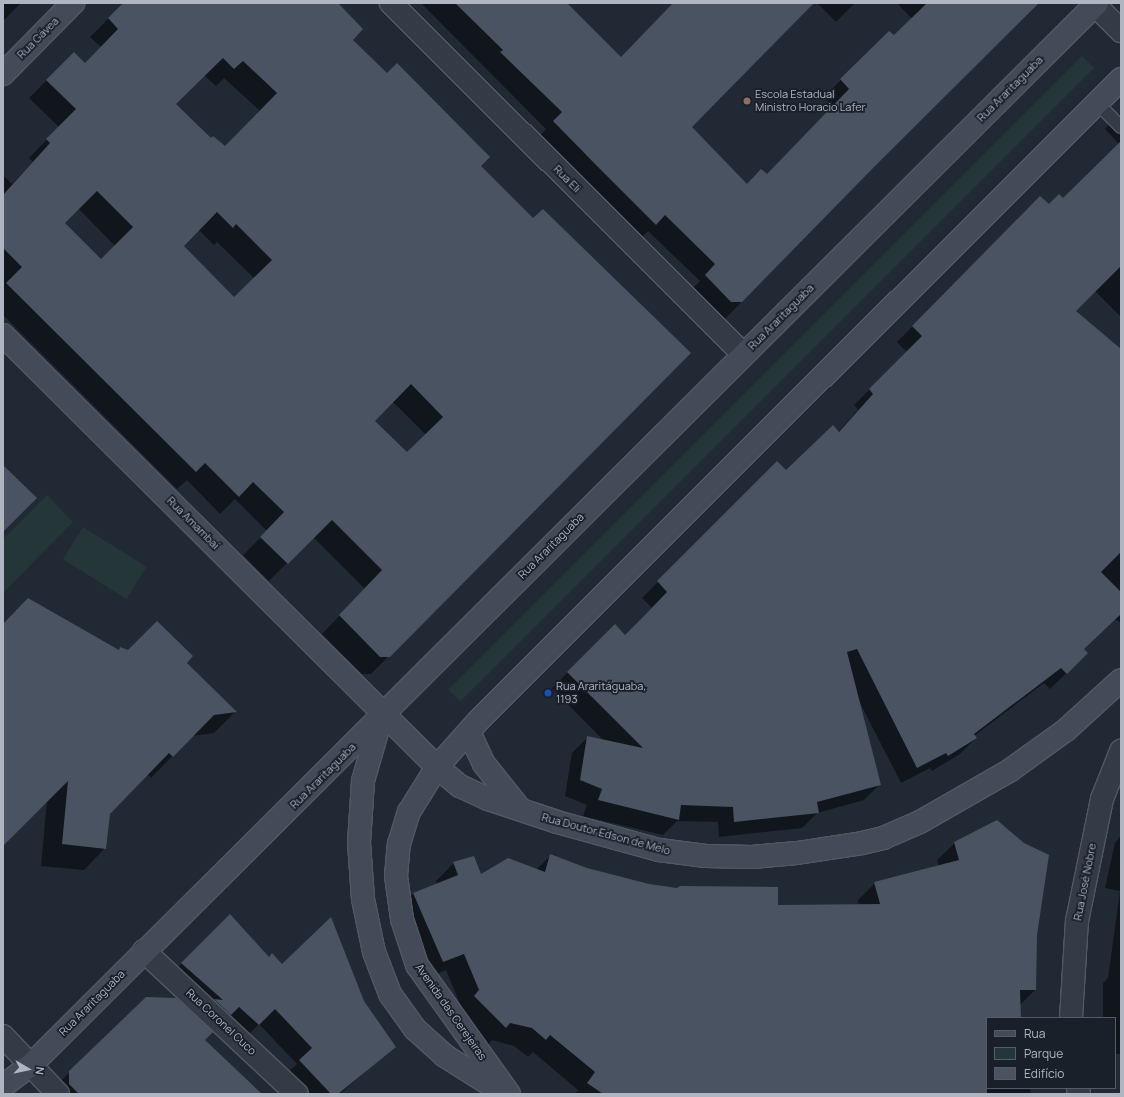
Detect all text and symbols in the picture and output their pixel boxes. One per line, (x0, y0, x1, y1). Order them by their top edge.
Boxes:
street label: Rua Gávea (15, 15, 61, 61)
street label: Rua Araritaguaba (974, 53, 1046, 125)
place label: Escola Estadual Ministro Horacio Lafer (755, 88, 866, 114)
marker: Escola Estadual Ministro Horacio Lafer (742, 96, 752, 106)
street label: Rua Eli (551, 163, 583, 195)
street label: Rua Araritaguaba (745, 281, 817, 353)
street label: Rua Amambaí (164, 494, 222, 552)
street label: Rua Araritaguaba (515, 510, 587, 582)
place label: Rua Araritáguaba, 1193 (556, 680, 646, 706)
marker: Rua Araritáguaba, 1193 (543, 688, 553, 698)
street label: Rua Araritaguaba (287, 740, 359, 812)
street label: Rua Doutor Edson de Melo (540, 810, 672, 858)
street label: Rua José Nobre (1071, 842, 1099, 922)
street label: Avenida das Cerejeiras (413, 961, 489, 1063)
street label: Rua Araritaguaba (56, 967, 128, 1039)
street label: Rua Coronel Cuco (183, 986, 259, 1058)
legend (986, 1017, 1116, 1089)
text: Rua (1024, 1025, 1045, 1042)
text: Parque (1024, 1045, 1063, 1062)
north arrow (8, 1049, 48, 1089)
text: Edifício (1024, 1065, 1064, 1082)
text: N (32, 1066, 48, 1076)

